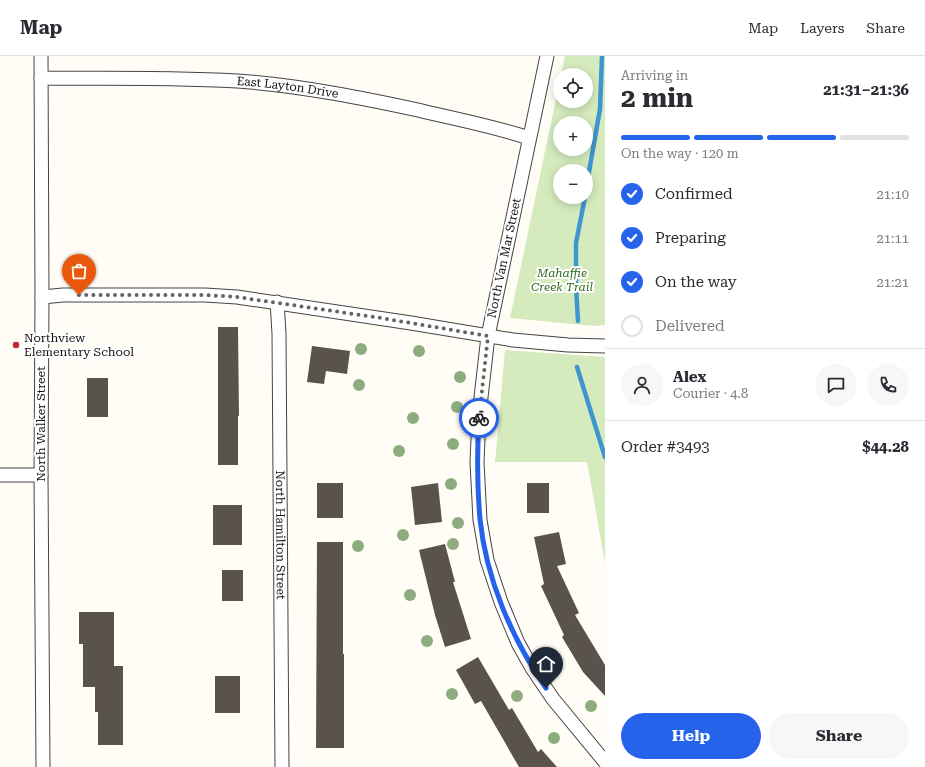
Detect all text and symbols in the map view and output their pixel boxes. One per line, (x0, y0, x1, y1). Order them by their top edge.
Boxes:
text: Map (20, 16, 62, 39)
text: Map (748, 20, 778, 36)
text: Layers (800, 20, 844, 36)
text: Share (866, 20, 905, 36)
map controls (553, 68, 593, 204)
button: locate (553, 68, 593, 108)
text: Arriving in (621, 68, 688, 83)
street label: East Layton Drive (236, 74, 340, 101)
text: 21:31–21:36 (823, 81, 909, 99)
text: 2 min (621, 83, 693, 113)
button: + (553, 116, 593, 156)
text: On the way · 120 m (621, 146, 738, 161)
button: − (553, 164, 593, 204)
icon: check (621, 183, 643, 205)
text: Confirmed (655, 185, 733, 203)
text: 21:10 (877, 187, 909, 202)
street label: North Van Mar Street (484, 196, 524, 319)
icon: check (621, 227, 643, 249)
text: Preparing (655, 229, 726, 247)
text: 21:11 (877, 231, 909, 246)
pin (62, 254, 96, 295)
icon: bag (68, 260, 90, 282)
park label: Mahaffie Creek Trail (531, 266, 594, 294)
icon: check (621, 271, 643, 293)
text: On the way (655, 273, 737, 291)
text: 21:21 (877, 275, 909, 290)
text: Delivered (655, 317, 725, 335)
place label: Northview Elementary School (24, 331, 134, 359)
marker: Northview Elementary School (11, 340, 21, 350)
button: person (621, 364, 663, 406)
button: chat (815, 364, 857, 406)
button: phone (867, 364, 909, 406)
street label: North Walker Street (34, 366, 48, 482)
text: Alex (673, 368, 706, 386)
text: Courier · 4.8 (673, 386, 748, 401)
courier (459, 398, 499, 438)
icon: bike (468, 407, 490, 429)
text: Order #3493 (621, 438, 710, 456)
text: $44.28 (862, 438, 909, 456)
street label: North Hamilton Street (273, 470, 288, 600)
pin (529, 647, 563, 688)
icon: home (535, 653, 557, 675)
button: Help (621, 713, 761, 759)
button: Share (769, 713, 909, 759)

